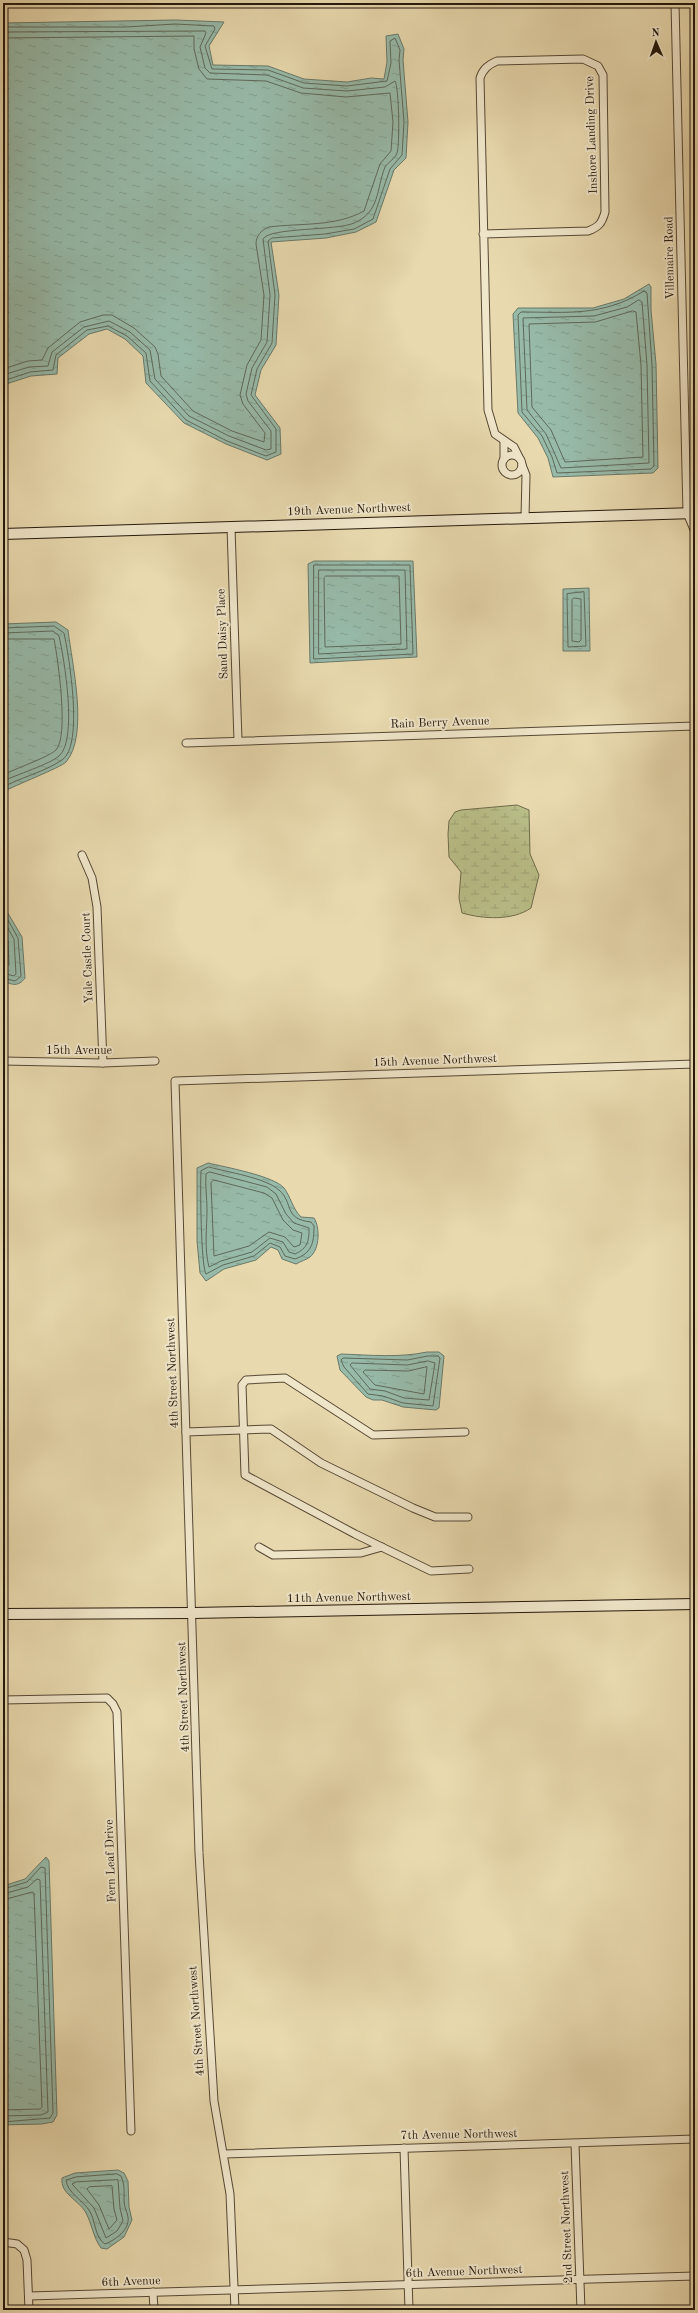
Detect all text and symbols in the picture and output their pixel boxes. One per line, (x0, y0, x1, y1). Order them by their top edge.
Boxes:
north arrow (636, 22, 676, 62)
text: N (651, 28, 661, 39)
street label: Inshore Landing Drive (584, 75, 600, 194)
street label: Villemaire Road (663, 216, 677, 300)
street label: 19th Avenue Northwest (287, 502, 411, 518)
street label: Sand Daisy Place (215, 588, 231, 680)
street label: Rain Berry Avenue (390, 715, 490, 731)
street label: Yale Castle Court (80, 912, 96, 1004)
street label: 15th Avenue (46, 1044, 113, 1057)
street label: 15th Avenue Northwest (373, 1052, 497, 1069)
street label: 4th Street Northwest (165, 1317, 181, 1429)
street label: 11th Avenue Northwest (287, 1591, 411, 1605)
street label: 4th Street Northwest (176, 1641, 192, 1753)
street label: Fern Leaf Drive (104, 1819, 118, 1903)
street label: 4th Street Northwest (187, 1965, 207, 2077)
street label: 7th Avenue Northwest (400, 2128, 518, 2142)
street label: 2nd Street Northwest (559, 2170, 575, 2284)
street label: 6th Avenue Northwest (405, 2264, 523, 2280)
street label: 6th Avenue (101, 2275, 161, 2289)

